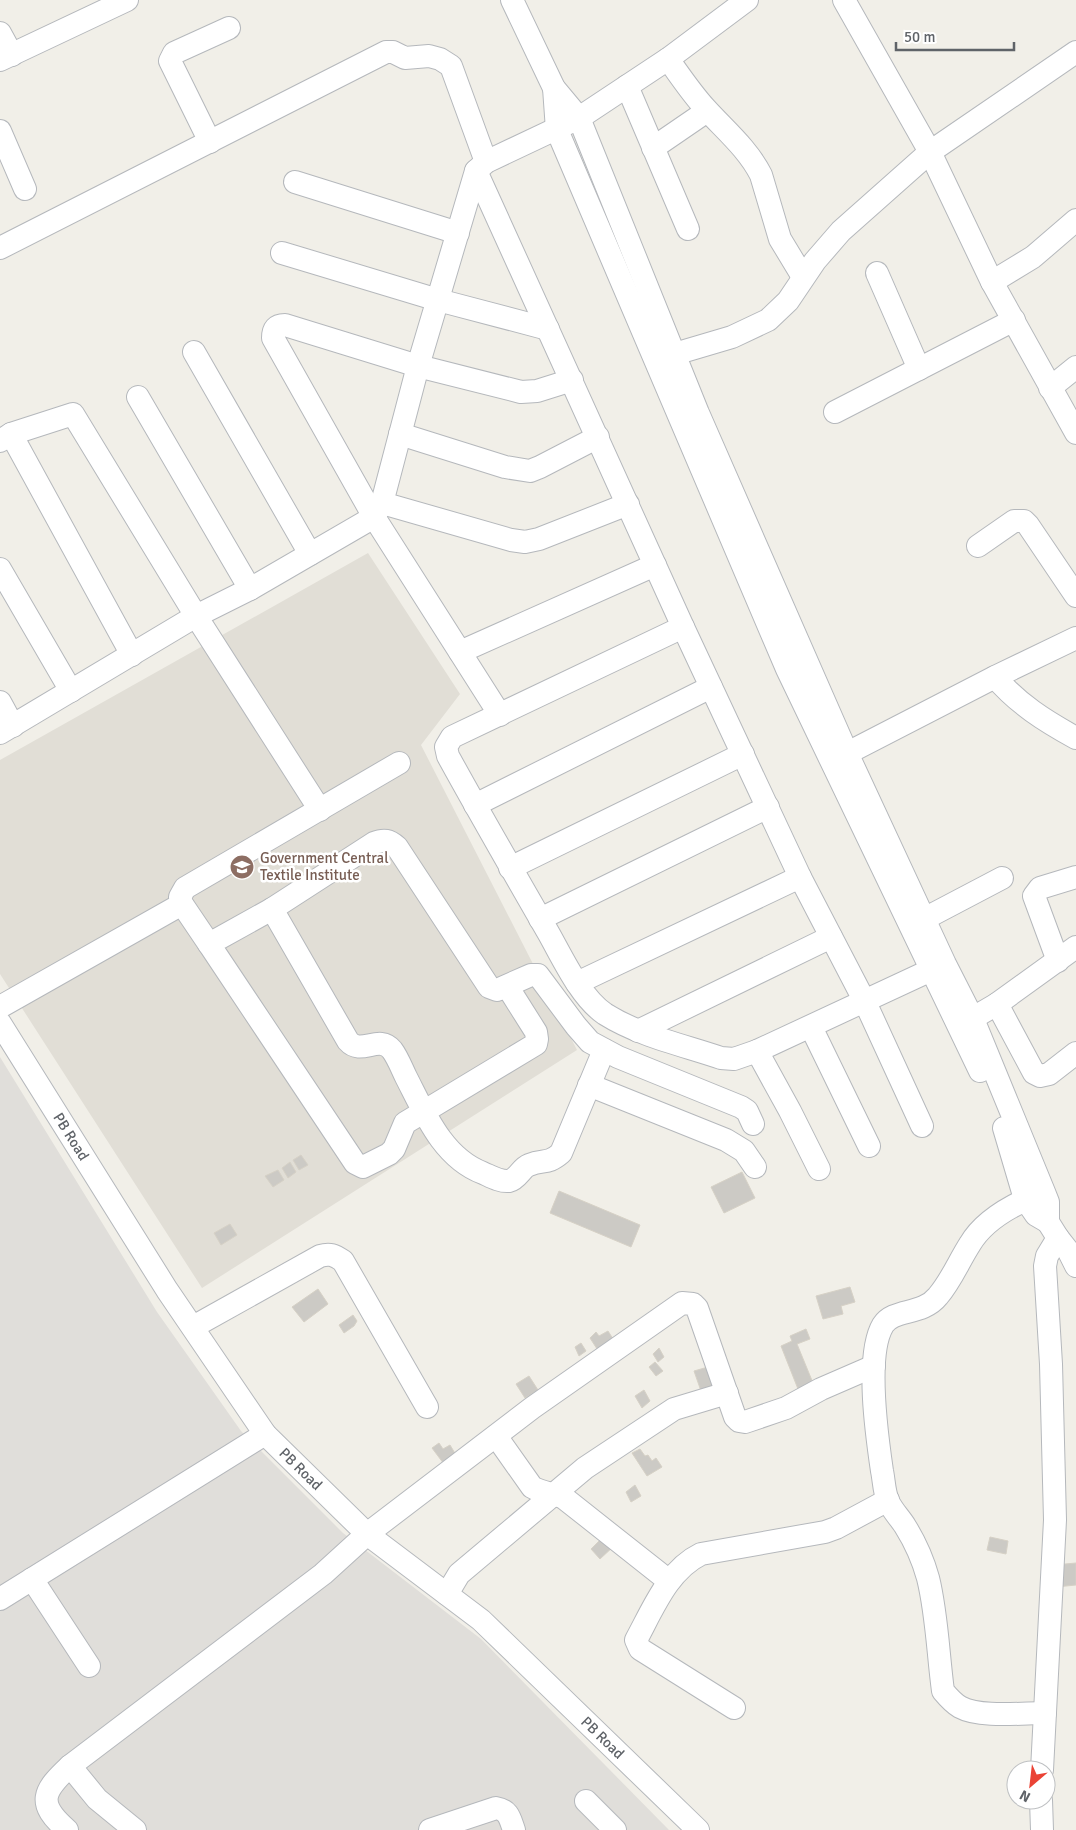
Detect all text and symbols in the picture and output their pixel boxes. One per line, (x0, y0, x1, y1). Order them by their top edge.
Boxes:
scale bar (896, 20, 1014, 52)
text: 50 m (904, 28, 935, 46)
place label: Government Central Textile Institute (260, 849, 389, 884)
school or university icon: Government Central Textile Institute (229, 854, 255, 880)
street label: PB Road (49, 1109, 93, 1164)
street label: PB Road (275, 1444, 326, 1494)
street label: PB Road (577, 1713, 628, 1763)
north arrow (1006, 1760, 1056, 1810)
text: N (1017, 1786, 1033, 1806)

